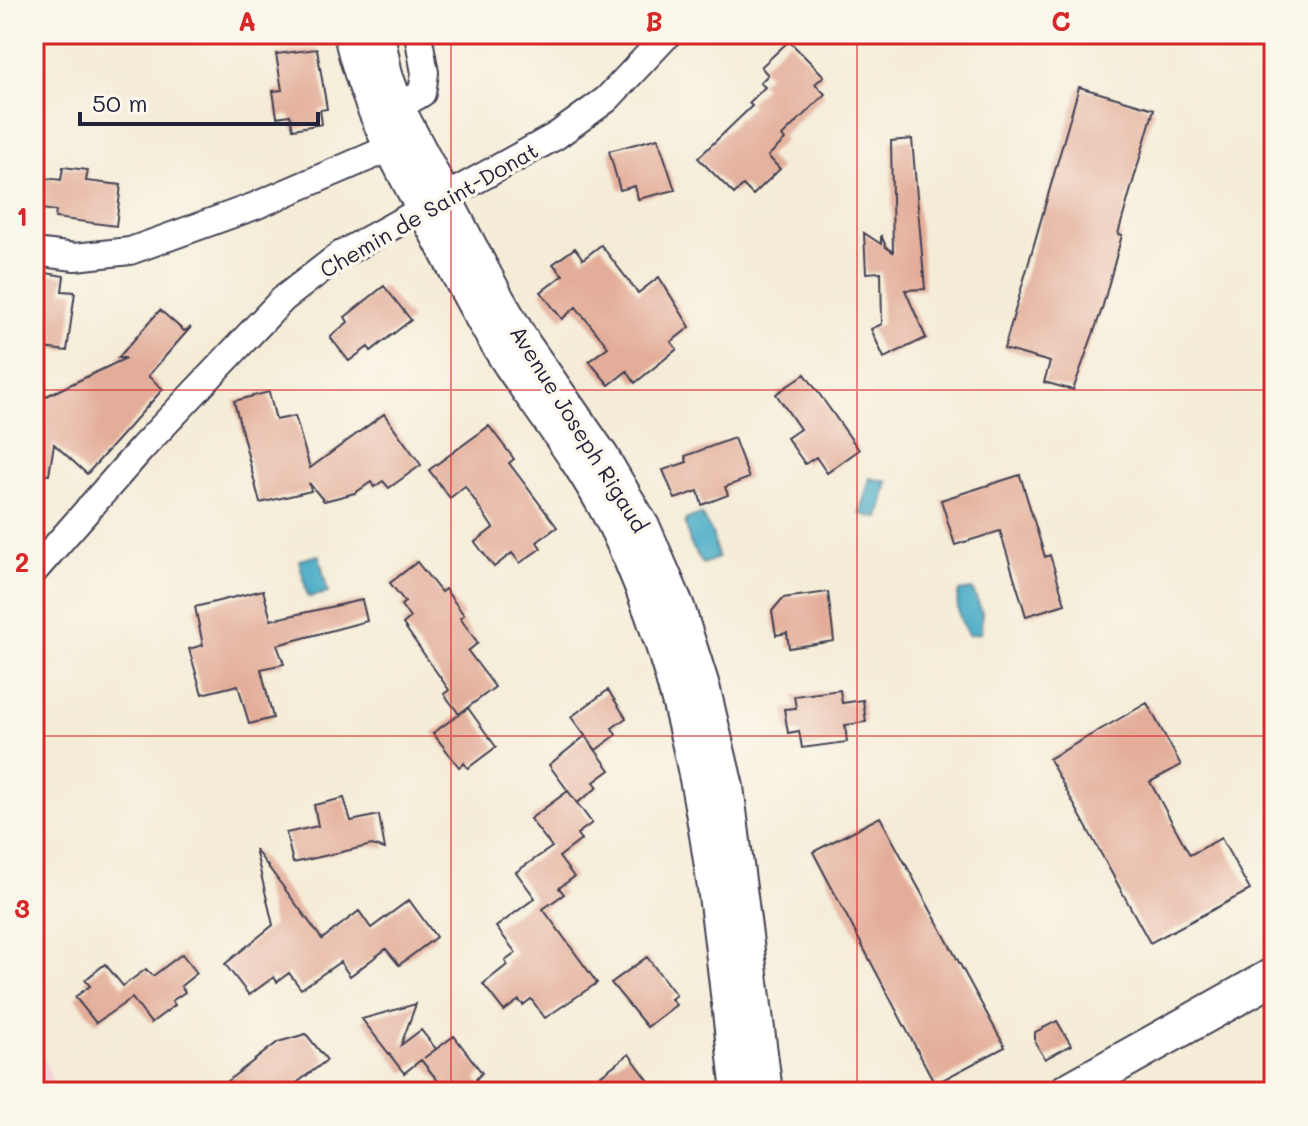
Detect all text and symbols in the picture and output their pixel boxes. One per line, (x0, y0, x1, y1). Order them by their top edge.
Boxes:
text: A (238, 4, 256, 38)
text: B (645, 4, 663, 38)
text: C (1051, 4, 1071, 38)
scale bar (80, 76, 318, 126)
text: 50 m (92, 87, 148, 118)
street label: Chemin de Saint-Donat (314, 135, 543, 284)
text: 1 (16, 199, 28, 233)
street label: Avenue Joseph Rigaud (504, 320, 655, 538)
text: 2 (15, 545, 29, 579)
text: 3 (14, 891, 30, 925)

